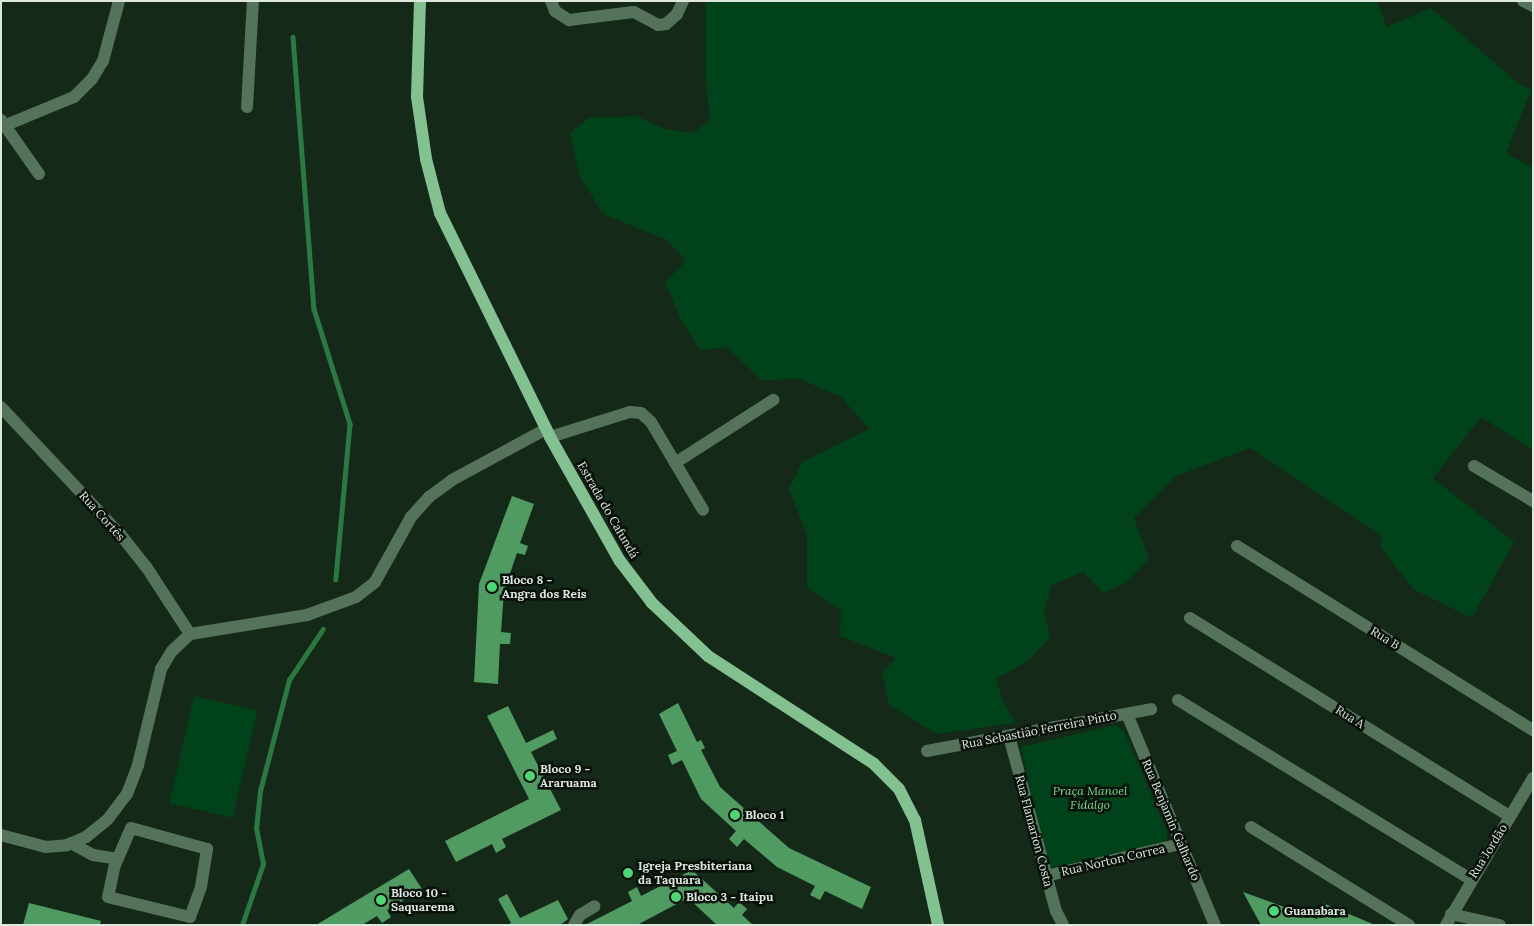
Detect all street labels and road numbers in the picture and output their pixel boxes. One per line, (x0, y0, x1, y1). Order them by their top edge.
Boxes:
street label: Estrada do Cafundá (574, 459, 642, 561)
street label: Rua Cortês (76, 488, 128, 544)
street label: Rua B (1368, 624, 1402, 652)
street label: Rua A (1333, 703, 1367, 731)
street label: Rua Sebastião Ferreira Pinto (960, 708, 1118, 752)
street label: Rua Benjamin Galhardo (1139, 757, 1203, 883)
street label: Rua Flamarion Costa (1012, 774, 1056, 888)
street label: Rua Jordão (1466, 821, 1510, 881)
street label: Rua Norton Correa (1060, 841, 1166, 879)

